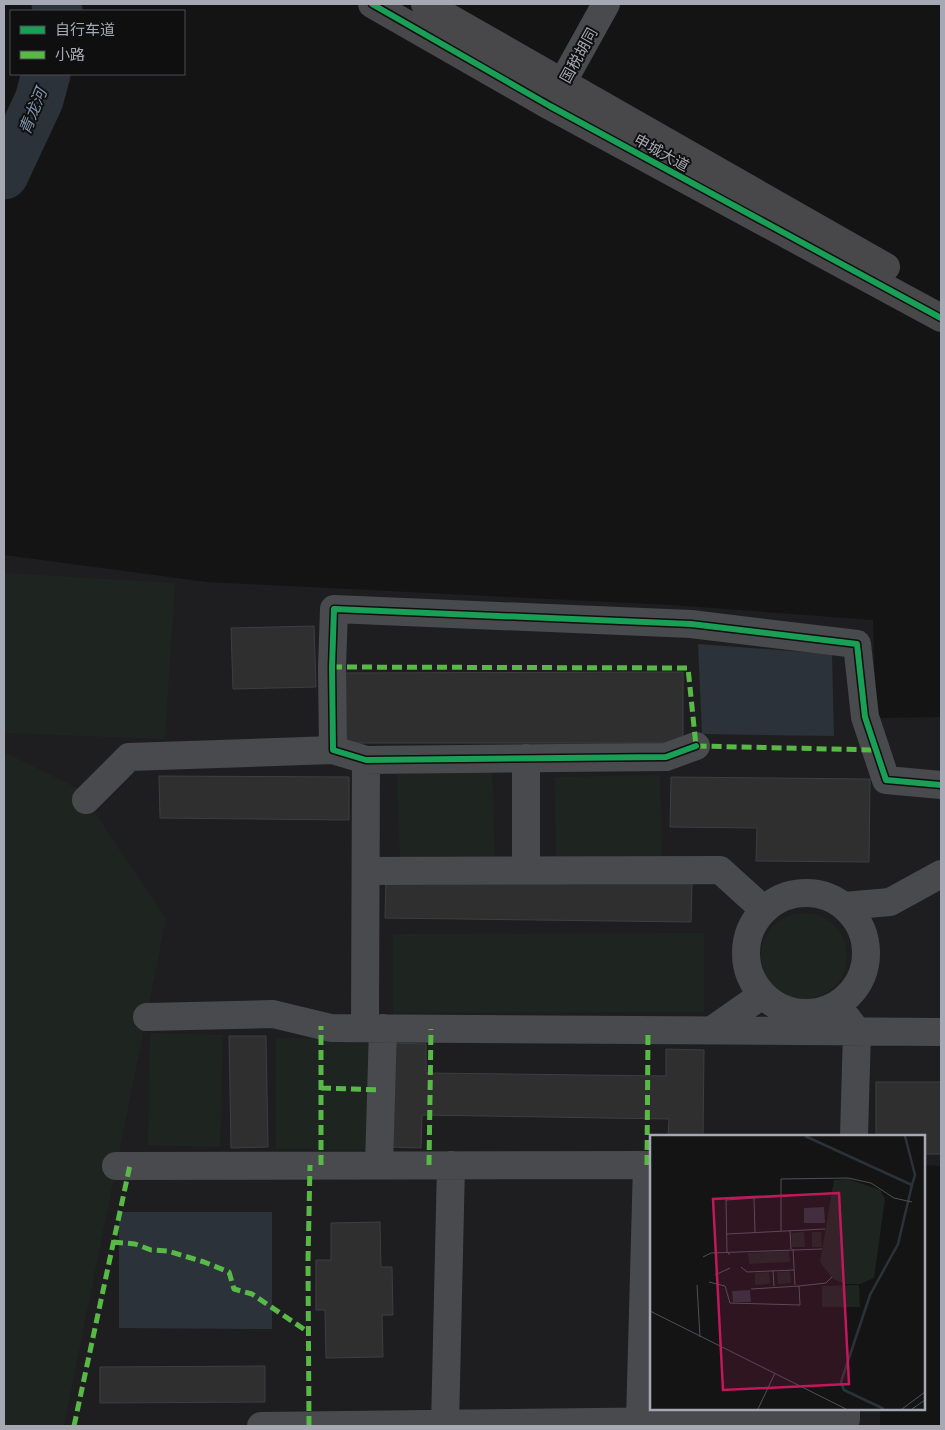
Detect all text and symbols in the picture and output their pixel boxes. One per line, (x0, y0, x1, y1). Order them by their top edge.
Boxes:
legend (10, 10, 185, 75)
text: 自行车道 (55, 20, 115, 38)
street label: 国税胡同 (556, 24, 600, 86)
text: 小路 (55, 45, 85, 63)
water label: 青龙河 (14, 82, 51, 137)
street label: 申城大道 (631, 130, 693, 174)
inset map (650, 1135, 925, 1410)

